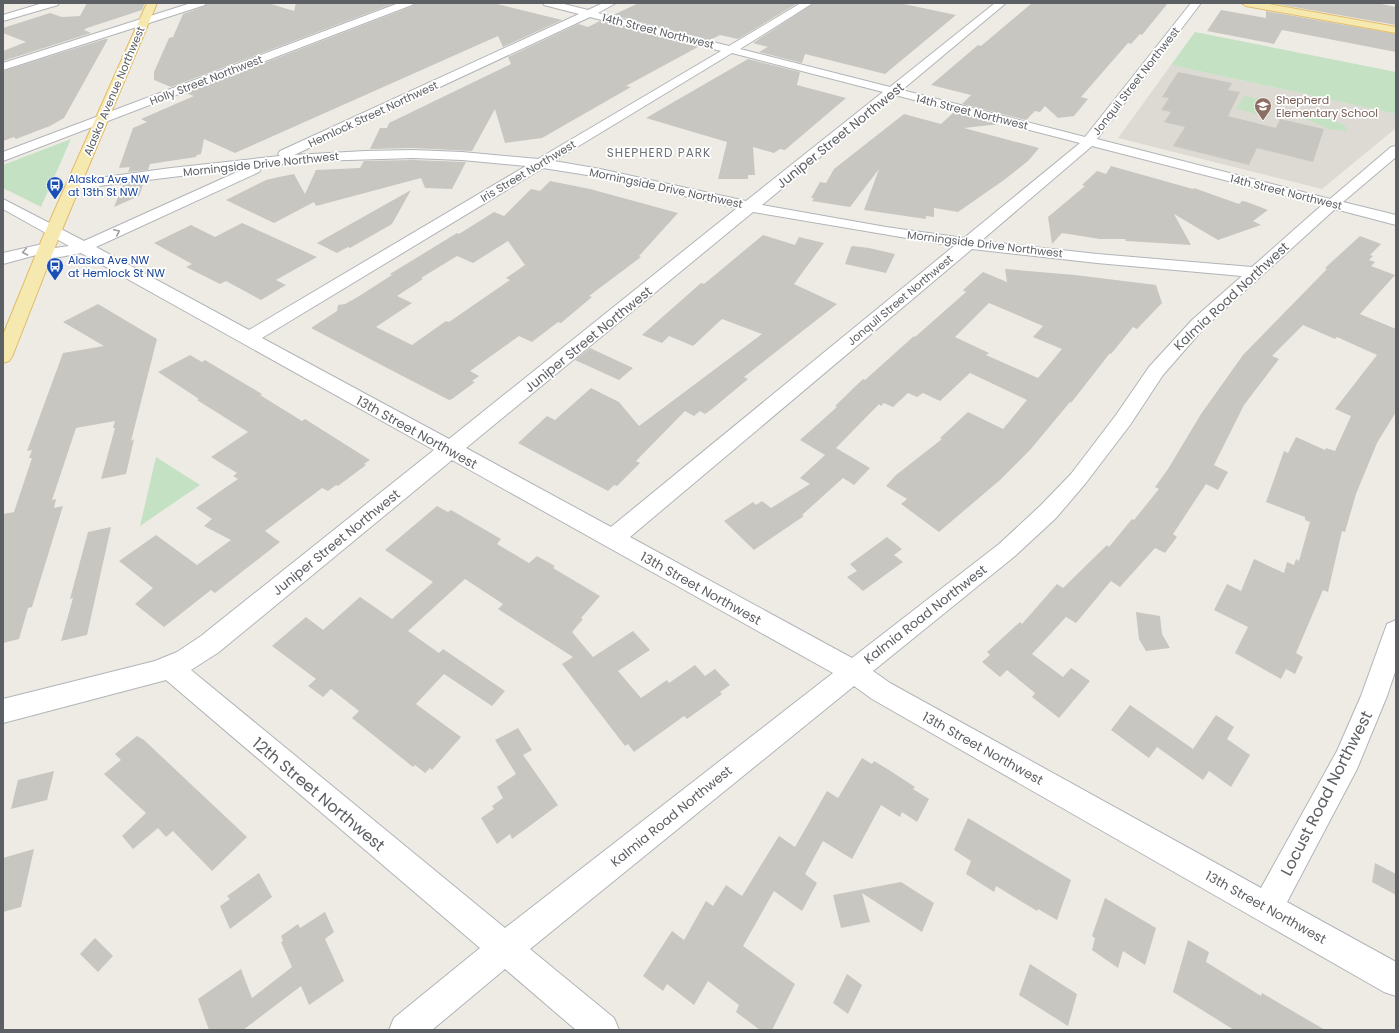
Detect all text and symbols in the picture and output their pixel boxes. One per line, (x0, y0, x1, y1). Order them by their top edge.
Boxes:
street label: 14th Street Northwest (600, 9, 716, 53)
street label: Alaska Avenue Northwest (79, 24, 149, 158)
street label: Jonquil Street Northwest (1089, 24, 1183, 138)
street label: Holly Street Northwest (147, 51, 265, 109)
street label: Hemlock Street Northwest (306, 77, 440, 151)
street label: Juniper Street Northwest (773, 78, 908, 193)
street label: 14th Street Northwest (914, 90, 1030, 134)
place label: Shepherd Elementary School (1276, 92, 1378, 121)
school or university icon: Shepherd Elementary School (1253, 96, 1273, 121)
street label: Iris Street Northwest (477, 136, 579, 206)
district label: SHEPHERD PARK (607, 144, 711, 161)
street label: Morningside Drive Northwest (182, 148, 340, 180)
street label: Morningside Drive Northwest (588, 164, 744, 212)
street label: 14th Street Northwest (1228, 170, 1344, 214)
place label: Alaska Ave NW at 13th St NW (68, 171, 149, 200)
bus stop icon: Alaska Ave NW at 13th St NW (45, 175, 65, 200)
street label: Morningside Drive Northwest (906, 227, 1064, 261)
one-way arrow (113, 229, 121, 237)
street label: Kalmia Road Northwest (1169, 238, 1293, 355)
one-way arrow (21, 247, 28, 256)
street label: Jonquil Street Northwest (844, 251, 956, 349)
place label: Alaska Ave NW at Hemlock St NW (68, 252, 165, 281)
bus stop icon: Alaska Ave NW at Hemlock St NW (45, 256, 65, 281)
street label: Juniper Street Northwest (521, 282, 656, 397)
street label: 13th Street Northwest (353, 391, 481, 474)
street label: Juniper Street Northwest (269, 485, 404, 600)
street label: 13th Street Northwest (637, 547, 765, 630)
street label: Kalmia Road Northwest (860, 560, 991, 669)
street label: 13th Street Northwest (919, 707, 1047, 790)
street label: Locust Road Northwest (1275, 707, 1378, 880)
street label: 12th Street Northwest (248, 732, 390, 857)
street label: Kalmia Road Northwest (606, 761, 736, 871)
street label: 13th Street Northwest (1202, 866, 1330, 949)

